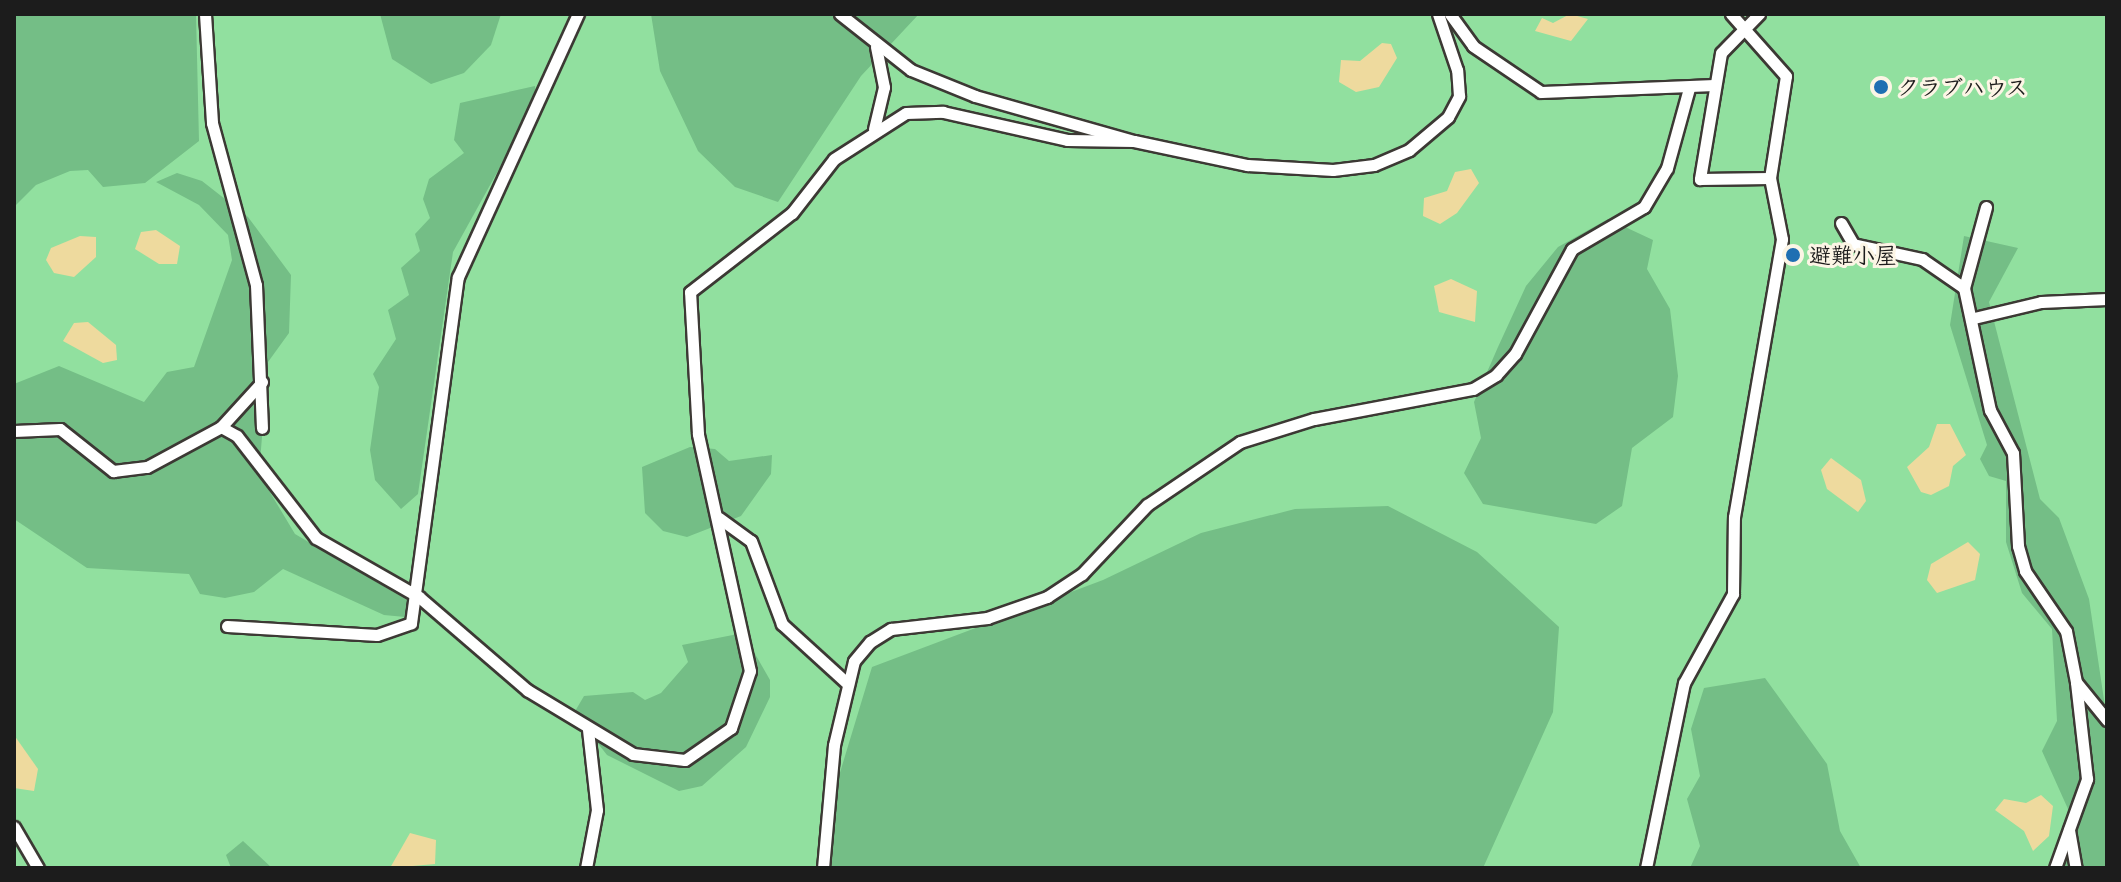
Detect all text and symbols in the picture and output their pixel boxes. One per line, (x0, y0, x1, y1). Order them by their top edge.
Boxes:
place label: クラブハウス (1897, 74, 2029, 100)
marker: クラブハウス (1872, 78, 1890, 96)
place label: 避難小屋 (1809, 242, 1897, 268)
marker: 避難小屋 (1784, 246, 1802, 264)

